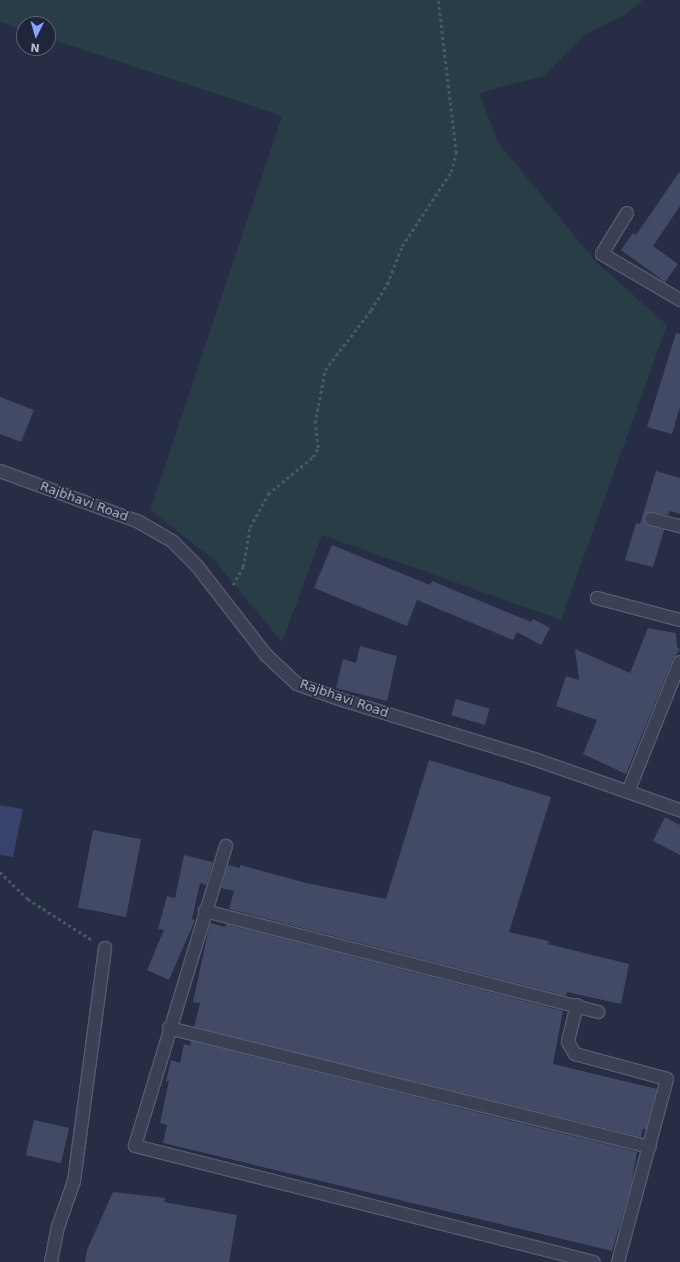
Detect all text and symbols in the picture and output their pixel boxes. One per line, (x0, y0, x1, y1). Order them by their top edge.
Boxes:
north arrow (16, 16, 56, 56)
text: N (30, 41, 40, 54)
street label: Rajbhavi Road (38, 479, 130, 525)
street label: Rajbhavi Road (298, 677, 390, 721)

